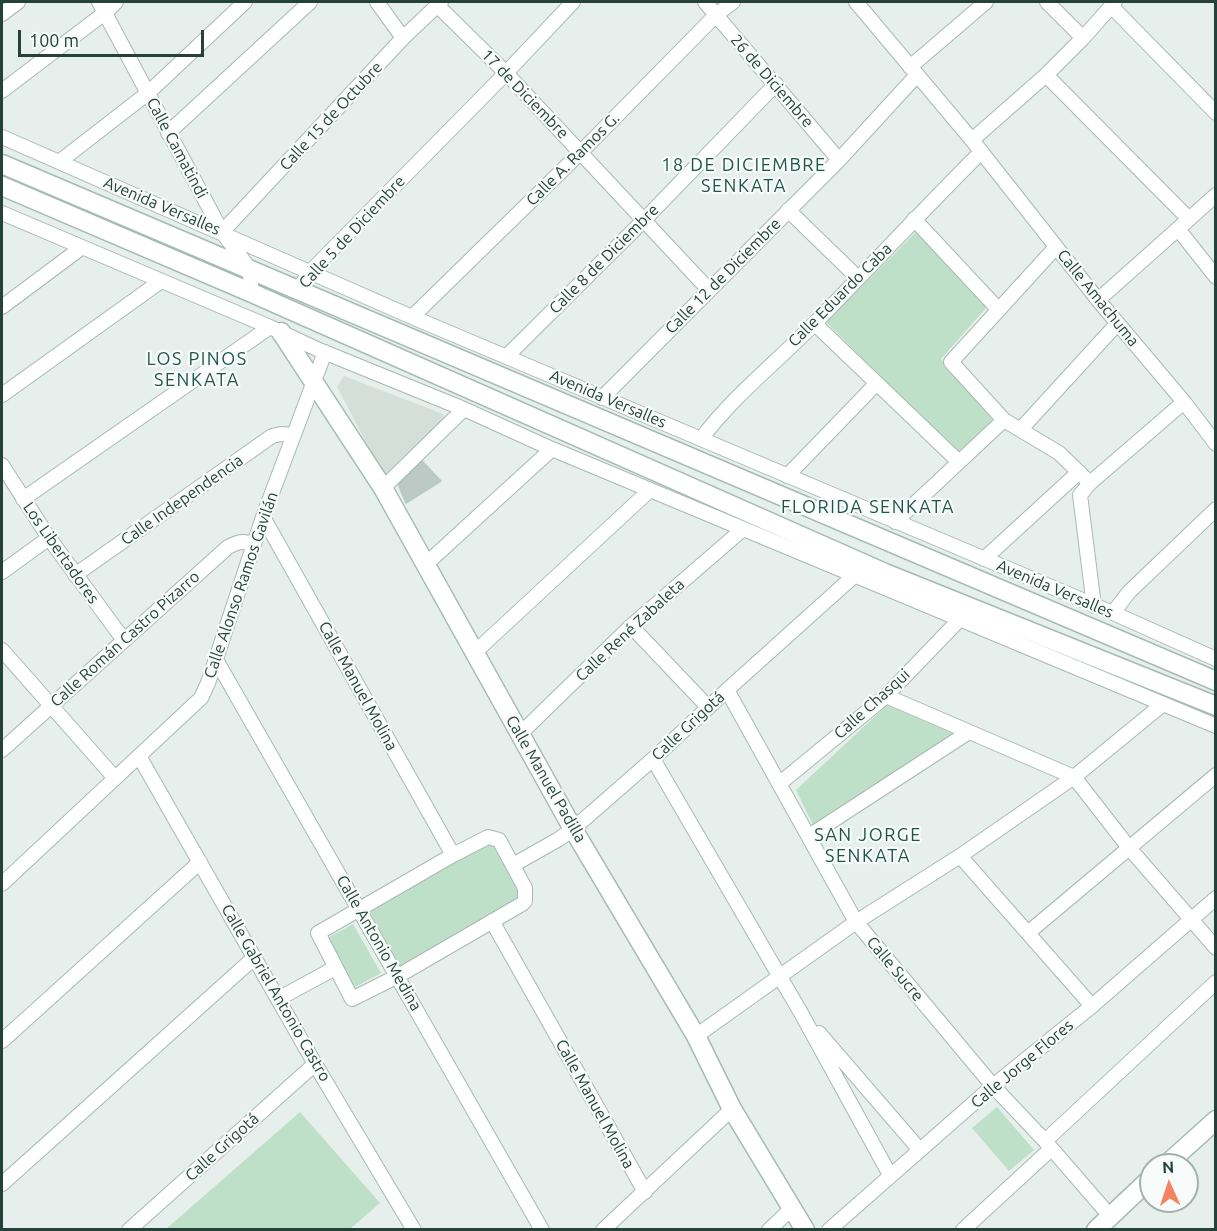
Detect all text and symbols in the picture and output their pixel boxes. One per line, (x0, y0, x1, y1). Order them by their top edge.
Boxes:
scale bar (21, 18, 207, 56)
text: 100 m (29, 30, 79, 50)
street label: 26 de Diciembre (726, 31, 818, 131)
street label: 17 de Diciembre (477, 45, 573, 143)
street label: Calle 15 de Octubre (276, 58, 386, 174)
street label: Calle Camatindi (142, 94, 212, 202)
street label: Calle A. Ramos G. (522, 108, 624, 210)
district label: 18 DE DICIEMBRE SENKATA (661, 154, 827, 196)
street label: Calle 5 de Diciembre (295, 172, 409, 292)
street label: Avenida Versalles (101, 173, 223, 239)
street label: Calle 8 de Diciembre (545, 200, 663, 318)
street label: Calle 12 de Diciembre (661, 214, 785, 338)
street label: Calle Eduardo Caba (784, 239, 896, 351)
street label: Calle Amachuma (1053, 246, 1143, 350)
district label: LOS PINOS SENKATA (146, 348, 248, 391)
street label: Avenida Versalles (547, 366, 669, 432)
street label: Calle Independencia (117, 451, 247, 549)
street label: Calle Alonso Ramos Gavilán (200, 489, 282, 681)
district label: FLORIDA SENKATA (781, 496, 955, 518)
street label: Los Libertadores (19, 499, 103, 607)
street label: Avenida Versalles (994, 556, 1116, 622)
street label: Calle Román Castro Pizarro (47, 567, 203, 711)
street label: Calle René Zabaleta (572, 575, 688, 685)
street label: Calle Manuel Molina (315, 618, 401, 754)
street label: Calle Chasqui (830, 665, 914, 743)
street label: Calle Grigotá (648, 687, 728, 765)
street label: Calle Manuel Padilla (502, 712, 590, 846)
district label: SAN JORGE SENKATA (814, 824, 922, 866)
street label: Calle Antonio Medina (332, 872, 426, 1014)
street label: Calle Gabriel Antonio Castro (217, 901, 335, 1085)
street label: Calle Sucre (862, 933, 928, 1005)
street label: Calle Jorge Flores (967, 1016, 1077, 1112)
street label: Calle Manuel Molina (552, 1036, 638, 1172)
street label: Calle Grigotá (181, 1109, 263, 1185)
north arrow (1139, 1153, 1199, 1213)
text: N (1162, 1158, 1175, 1176)

